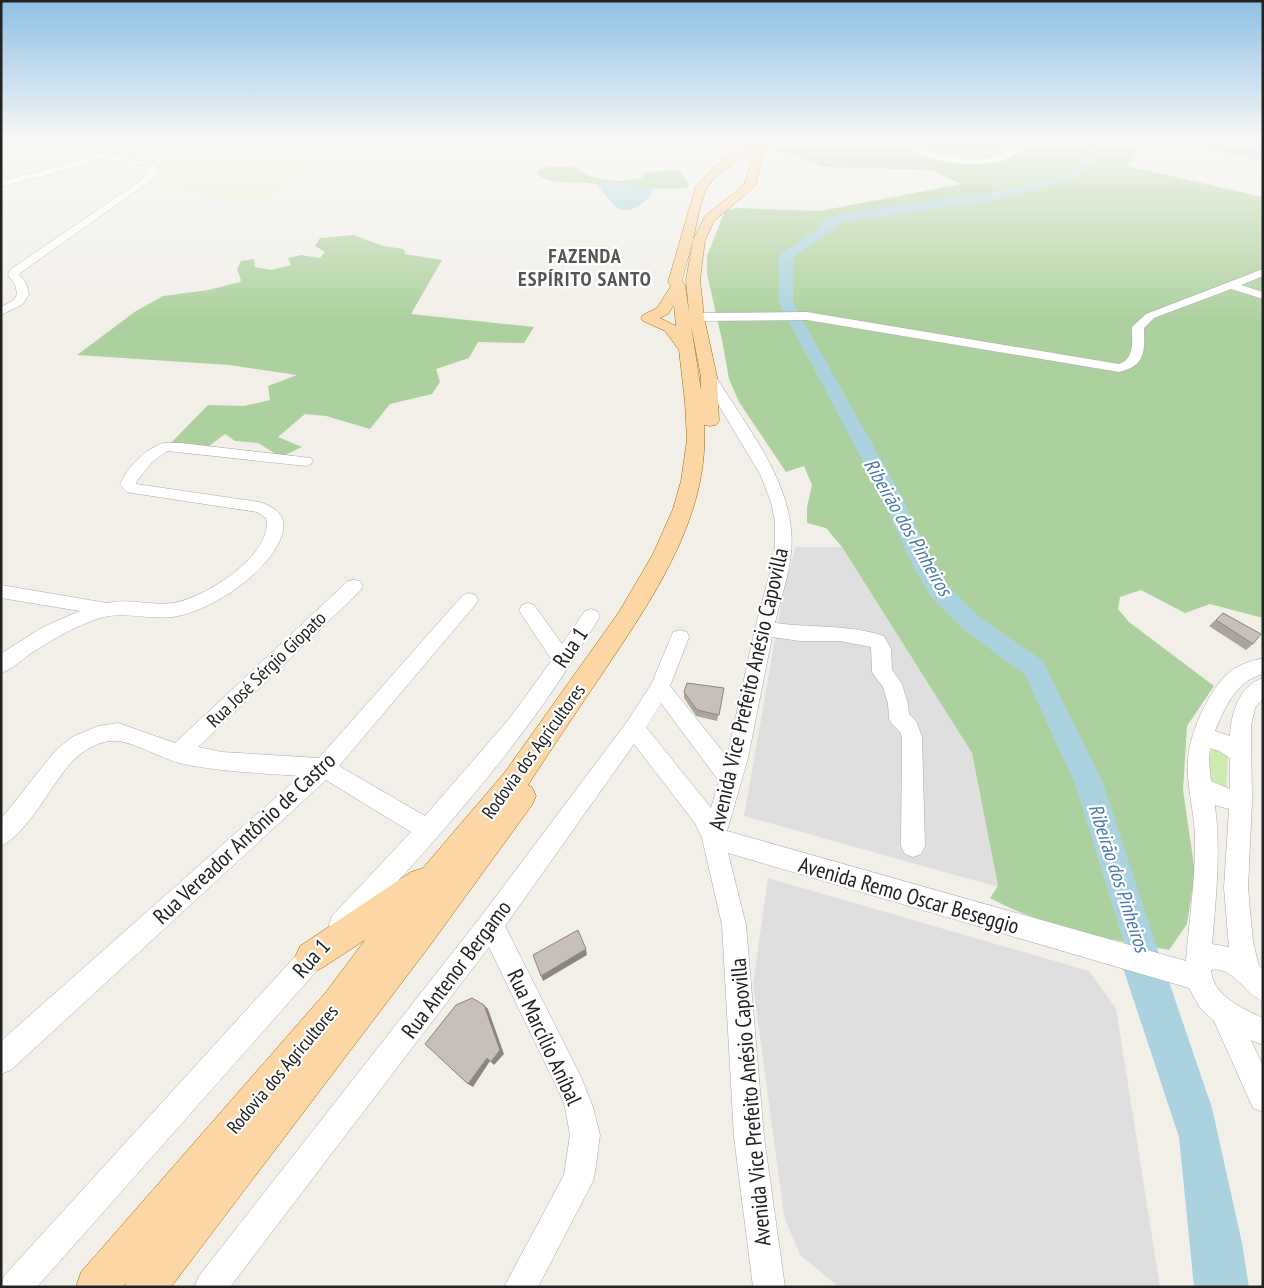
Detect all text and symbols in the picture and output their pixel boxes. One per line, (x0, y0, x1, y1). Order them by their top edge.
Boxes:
district label: FAZENDA ESPÍRITO SANTO (518, 243, 652, 292)
water label: Ribeirão dos Pinheiros (858, 454, 959, 602)
street label: Avenida Vice Prefeito Anésio Capovilla (702, 545, 794, 833)
street label: Rua José Sérgio Giopato (201, 606, 331, 732)
street label: Rua 1 (546, 621, 594, 673)
street label: Rodovia dos Agricultores (476, 679, 590, 823)
street label: Rua Vereador Antônio de Castro (147, 746, 341, 930)
water label: Ribeirão dos Pinheiros (1083, 801, 1156, 958)
street label: Avenida Remo Oscar Beseggio (796, 850, 1022, 940)
street label: Rua Antenor Bergamo (395, 894, 517, 1044)
street label: Rua 1 (286, 932, 336, 984)
street label: Avenida Vice Prefeito Anésio Capovilla (723, 957, 777, 1247)
street label: Rua Marcílio Aníbal (501, 965, 589, 1110)
street label: Rodovia dos Agricultores (221, 1000, 343, 1138)

